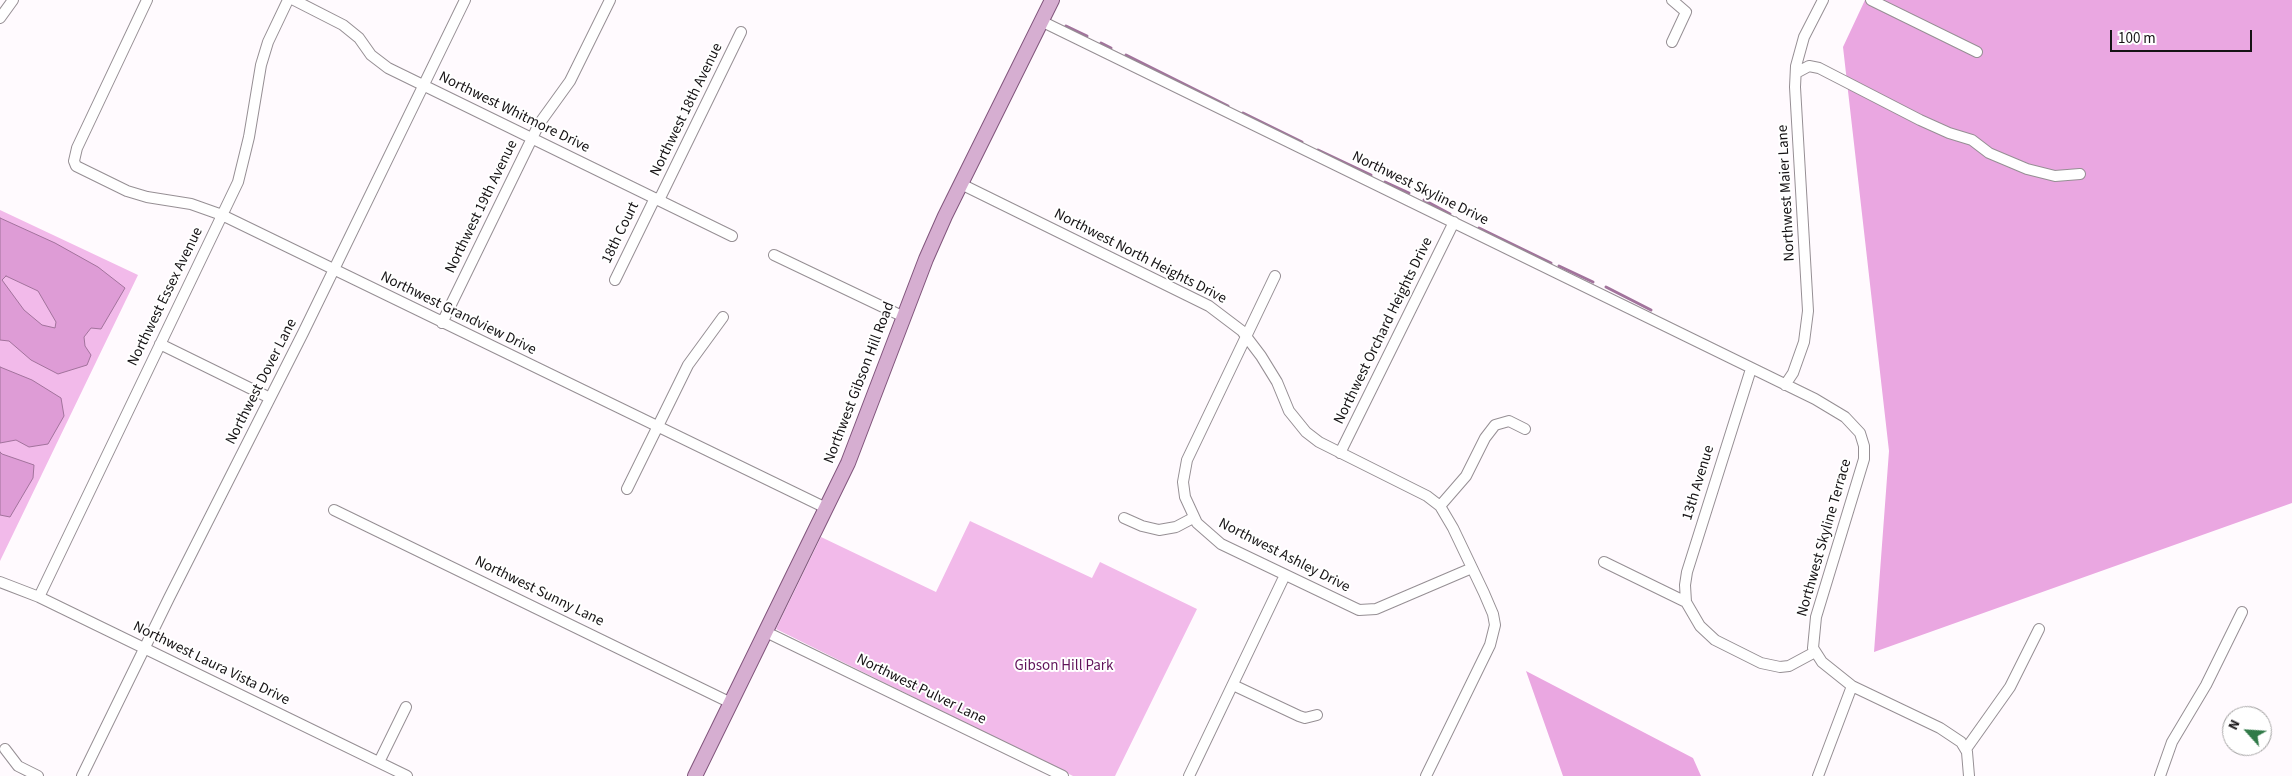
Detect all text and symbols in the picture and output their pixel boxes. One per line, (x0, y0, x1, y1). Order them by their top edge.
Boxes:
scale bar (2112, 20, 2254, 52)
text: 100 m (2118, 28, 2156, 49)
street label: Northwest 18th Avenue (647, 41, 727, 179)
street label: Northwest Whitmore Drive (436, 69, 592, 157)
street label: Northwest Maier Lane (1774, 124, 1800, 262)
street label: Northwest 19th Avenue (442, 138, 522, 276)
street label: Northwest Skyline Drive (1349, 148, 1491, 230)
street label: 18th Court (598, 199, 644, 267)
street label: Northwest North Heights Drive (1051, 206, 1229, 308)
street label: Northwest Essex Avenue (125, 225, 207, 369)
street label: Northwest Orchard Heights Drive (1331, 235, 1437, 427)
street label: Northwest Grandview Drive (377, 268, 539, 360)
street label: Northwest Gibson Hill Road (821, 300, 899, 466)
street label: Northwest Dover Lane (222, 316, 302, 448)
street label: 13th Avenue (1679, 443, 1719, 523)
street label: Northwest Skyline Terrace (1794, 457, 1856, 619)
street label: Northwest Ashley Drive (1215, 515, 1353, 597)
street label: Northwest Sunny Lane (471, 553, 607, 631)
street label: Northwest Laura Vista Drive (130, 618, 292, 710)
street label: Northwest Pulver Lane (853, 651, 989, 729)
park label: Gibson Hill Park (1015, 658, 1113, 676)
north arrow (2222, 706, 2272, 756)
text: N (2223, 716, 2245, 733)

